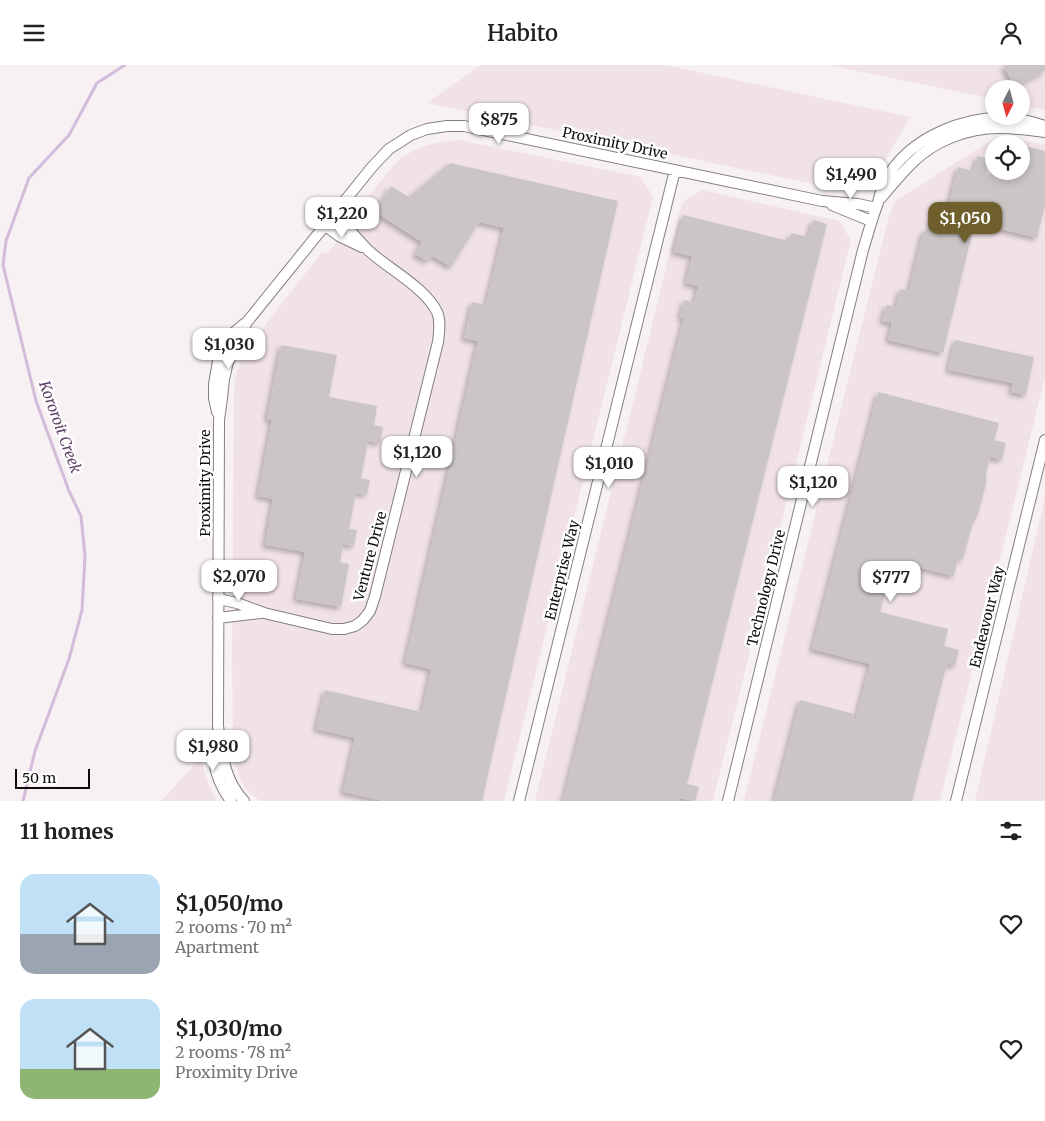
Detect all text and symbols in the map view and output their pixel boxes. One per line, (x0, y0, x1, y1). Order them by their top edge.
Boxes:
icon: menu (20, 19, 48, 47)
text: Habito (487, 19, 558, 47)
icon: person (997, 19, 1025, 47)
north arrow (985, 80, 1030, 125)
map controls (985, 80, 1030, 180)
pin: $875 (469, 103, 529, 145)
text: $875 (480, 109, 518, 129)
street label: Proximity Drive (561, 123, 669, 163)
button: locate (985, 135, 1030, 180)
pin: $1,490 (810, 157, 892, 200)
text: $1,490 (825, 164, 877, 184)
pin: $1,220 (301, 197, 383, 239)
pin: $1,050 (924, 201, 1006, 244)
text: $1,220 (316, 203, 368, 223)
text: $1,050 (939, 208, 991, 228)
pin: $1,030 (188, 327, 270, 370)
text: $1,030 (203, 334, 255, 354)
water label: Kororoit Creek (35, 377, 86, 476)
street label: Proximity Drive (196, 429, 214, 537)
pin: $1,120 (376, 435, 458, 478)
text: $1,120 (392, 442, 442, 462)
pin: $1,010 (568, 447, 650, 489)
text: $1,010 (584, 453, 634, 473)
pin: $1,120 (772, 465, 854, 508)
text: $1,120 (788, 472, 838, 492)
street label: Venture Drive (349, 509, 391, 604)
street label: Enterprise Way (541, 517, 583, 622)
street label: Technology Drive (743, 528, 789, 648)
pin: $2,070 (198, 559, 280, 602)
pin: $777 (861, 561, 921, 603)
street label: Endeavour Way (966, 563, 1009, 670)
text: $2,070 (212, 566, 266, 586)
text: $777 (872, 567, 910, 587)
pin: $1,980 (172, 729, 254, 772)
text: $1,980 (187, 736, 239, 756)
scale bar (15, 766, 90, 789)
text: 50 m (22, 769, 56, 787)
icon: filters (997, 817, 1025, 845)
text: 11 homes (20, 818, 114, 845)
text: $1,050/mo (175, 890, 283, 917)
icon: home (60, 894, 120, 954)
icon: heart (997, 910, 1025, 938)
text: 2 rooms · 70 m² (175, 917, 292, 937)
text: Apartment (175, 937, 259, 957)
text: $1,030/mo (175, 1015, 282, 1042)
icon: home (60, 1019, 120, 1079)
icon: heart (997, 1035, 1025, 1063)
text: 2 rooms · 78 m² (175, 1042, 291, 1062)
text: Proximity Drive (175, 1062, 298, 1082)

